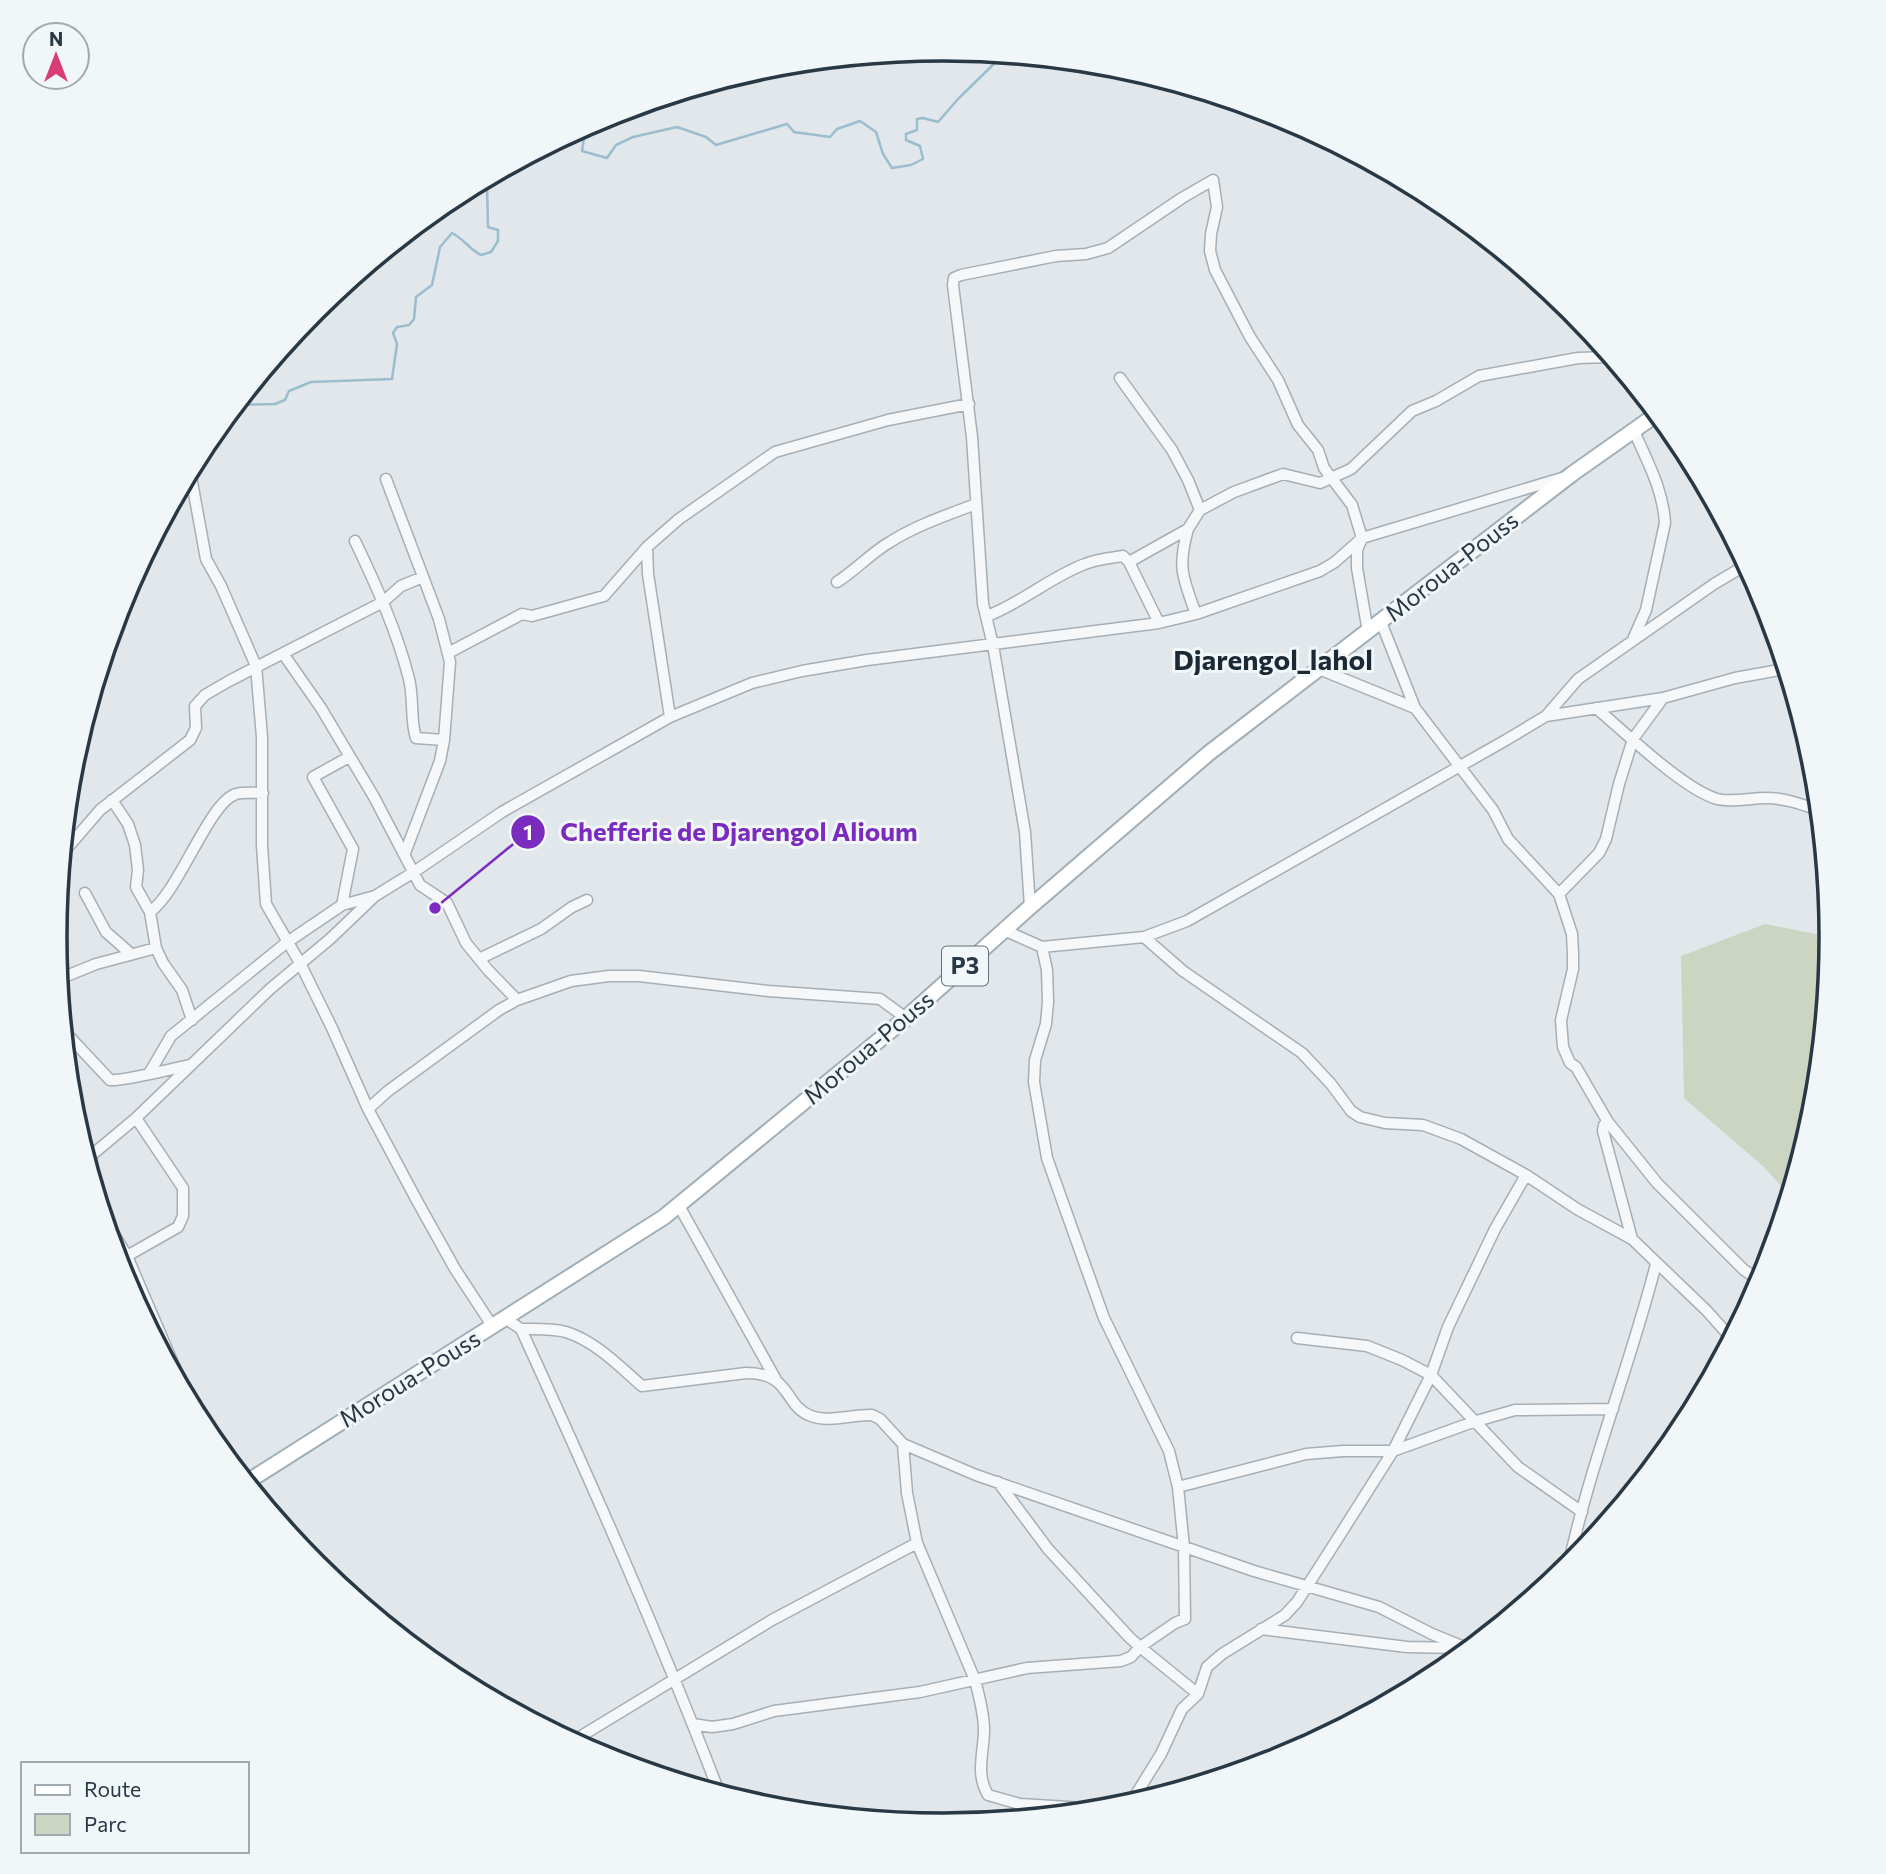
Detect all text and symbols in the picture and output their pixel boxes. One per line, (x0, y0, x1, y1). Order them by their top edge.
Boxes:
north arrow (21, 21, 91, 91)
text: N (49, 27, 63, 50)
street label: Moroua-Pouss (1379, 505, 1523, 627)
district label: Djarengol_lahol (1173, 642, 1373, 676)
callout: Chefferie de Djarengol Alioum (511, 809, 931, 856)
text: Chefferie de Djarengol Alioum (560, 815, 918, 846)
text: 1 (523, 819, 533, 844)
road number: P3 (942, 946, 988, 986)
street label: Moroua-Pouss (797, 984, 939, 1110)
street label: Moroua-Pouss (333, 1323, 485, 1433)
legend (21, 1762, 248, 1853)
text: Route (84, 1776, 141, 1801)
text: Parc (84, 1811, 127, 1836)

